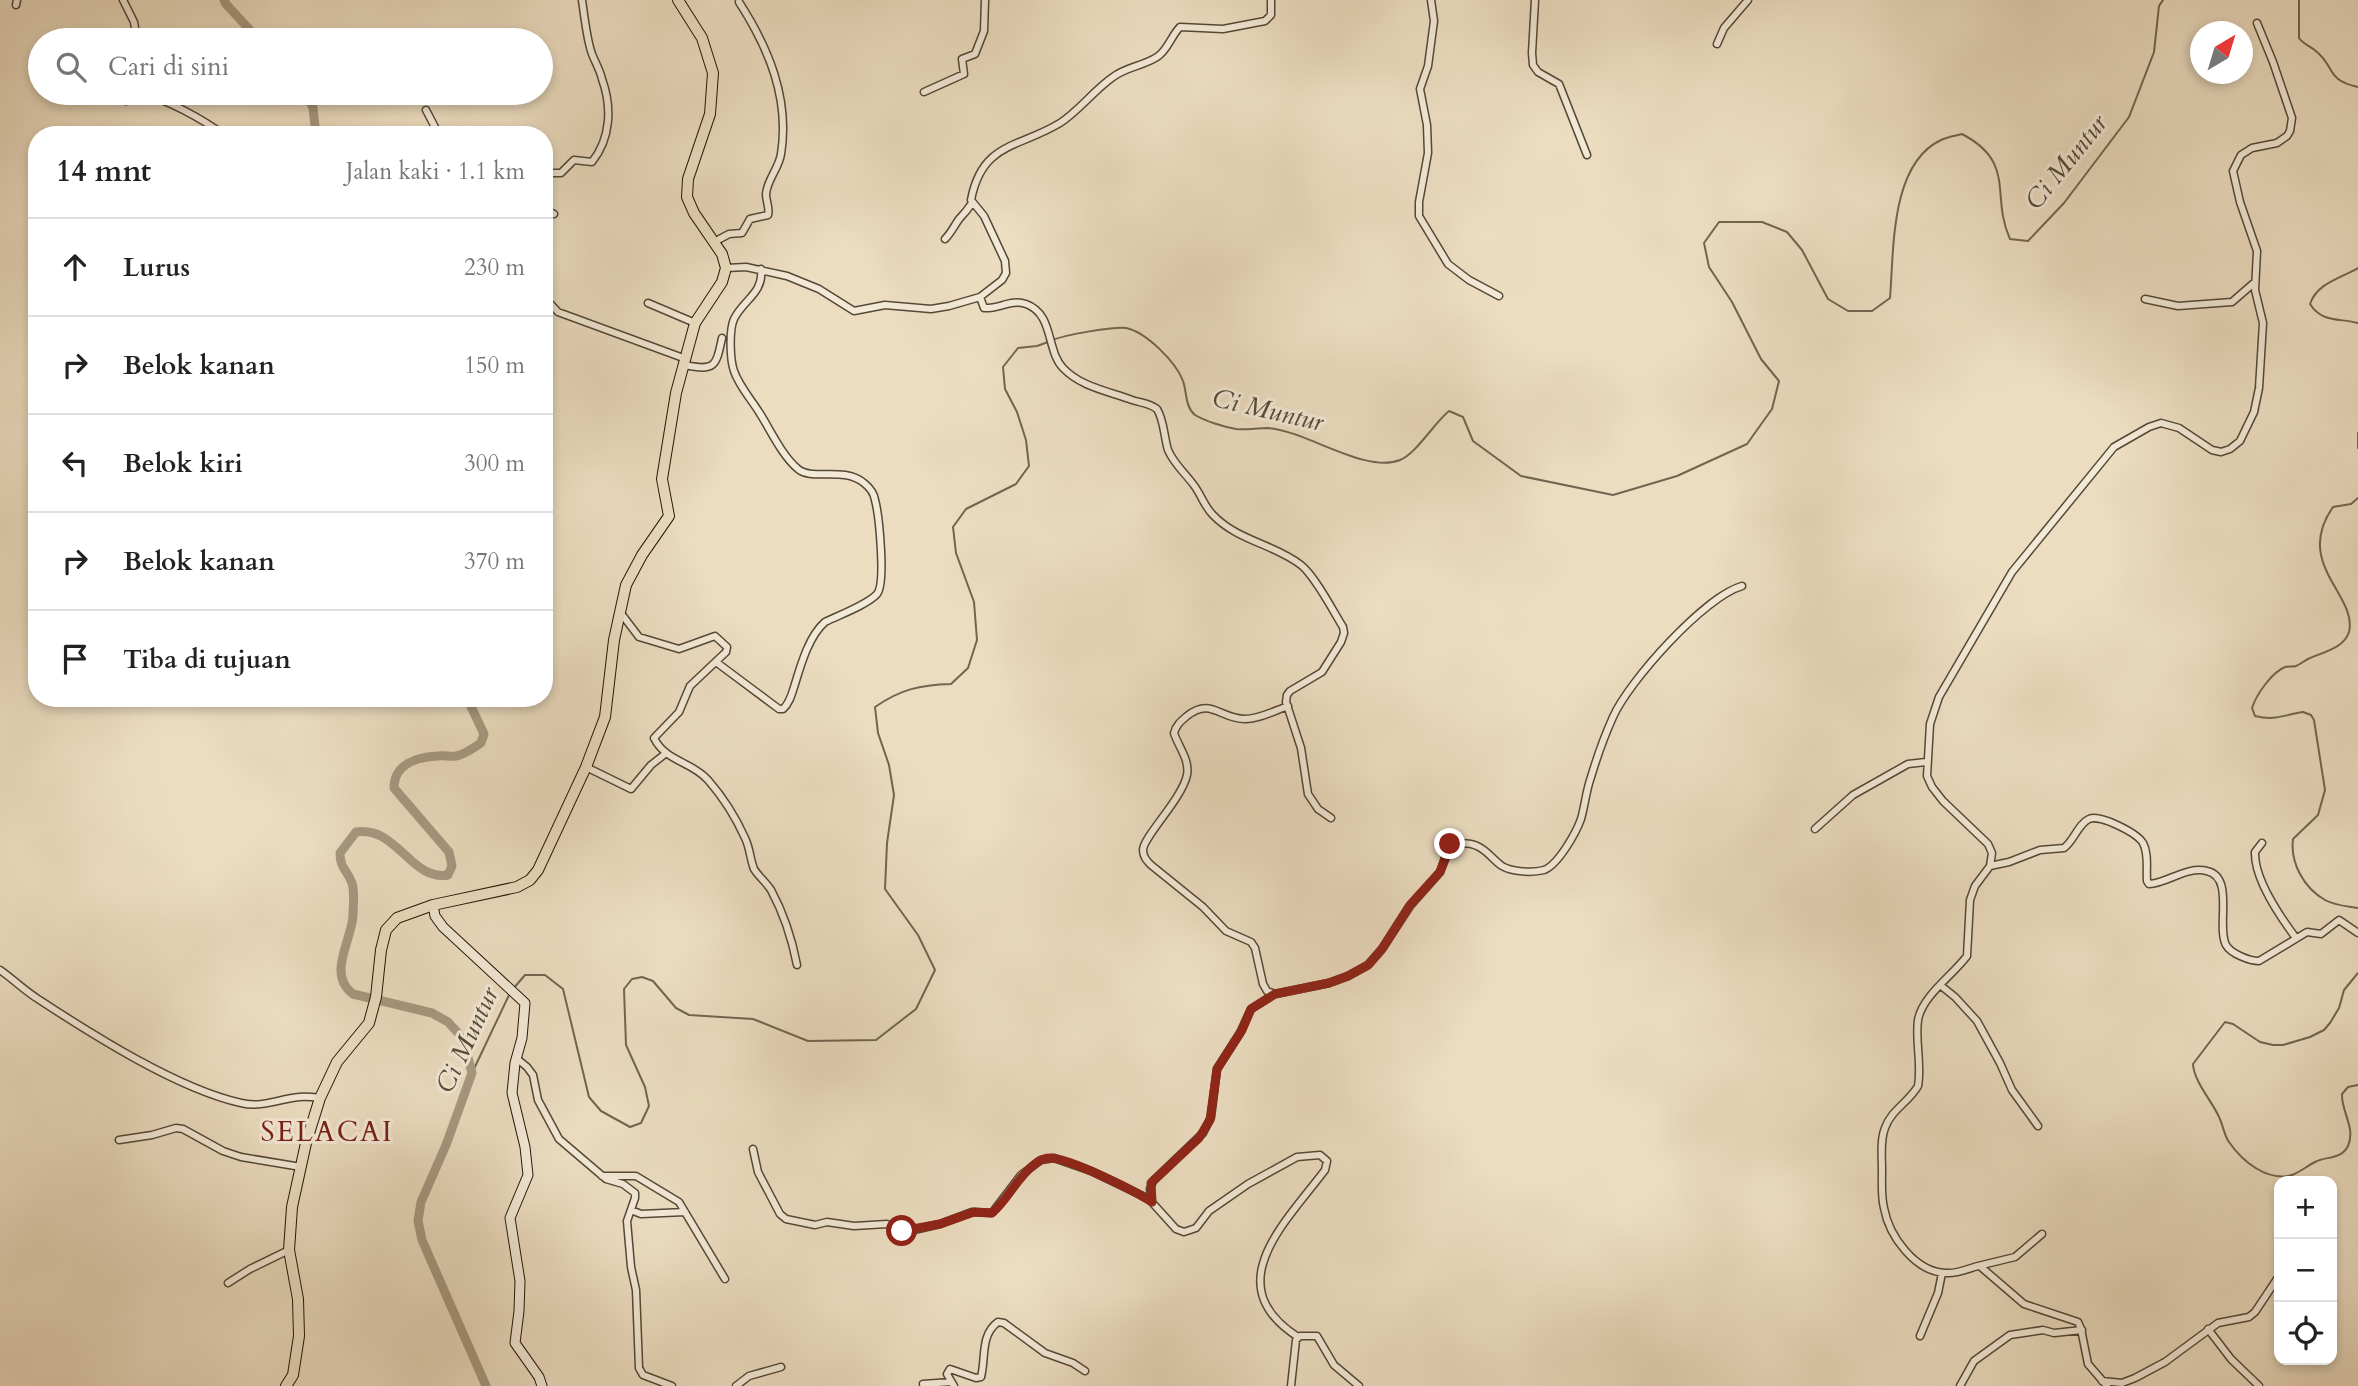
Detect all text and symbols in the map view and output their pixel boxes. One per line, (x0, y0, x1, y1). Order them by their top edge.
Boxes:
north arrow (2190, 21, 2253, 84)
search box (28, 28, 553, 105)
icon: search (52, 48, 90, 86)
text: Cari di sini (108, 49, 229, 84)
water label: Ci Muntur (2017, 106, 2116, 217)
text: 14 mnt (56, 151, 151, 192)
text: Jalan kaki · 1.1 km (346, 156, 525, 187)
icon: ahead (56, 248, 94, 286)
text: Lurus (123, 250, 190, 285)
text: 230 m (464, 252, 525, 283)
icon: right (56, 346, 94, 384)
text: Belok kanan (123, 348, 275, 383)
text: 150 m (464, 350, 525, 381)
water label: Ci Muntur (1209, 380, 1328, 440)
icon: left (56, 444, 94, 482)
text: Belok kiri (123, 446, 243, 481)
text: 300 m (464, 448, 525, 479)
icon: right (56, 542, 94, 580)
text: Belok kanan (123, 544, 275, 579)
text: 370 m (464, 546, 525, 577)
icon: arrive (56, 640, 94, 678)
text: Tiba di tujuan (123, 642, 291, 677)
route end (1434, 828, 1465, 859)
water label: Ci Muntur (427, 980, 507, 1099)
district label: SELACAI (260, 1113, 394, 1151)
map controls (2274, 1176, 2337, 1365)
button: + (2274, 1176, 2337, 1239)
route start (886, 1215, 917, 1246)
button: − (2274, 1239, 2337, 1302)
button: locate (2274, 1302, 2337, 1365)

